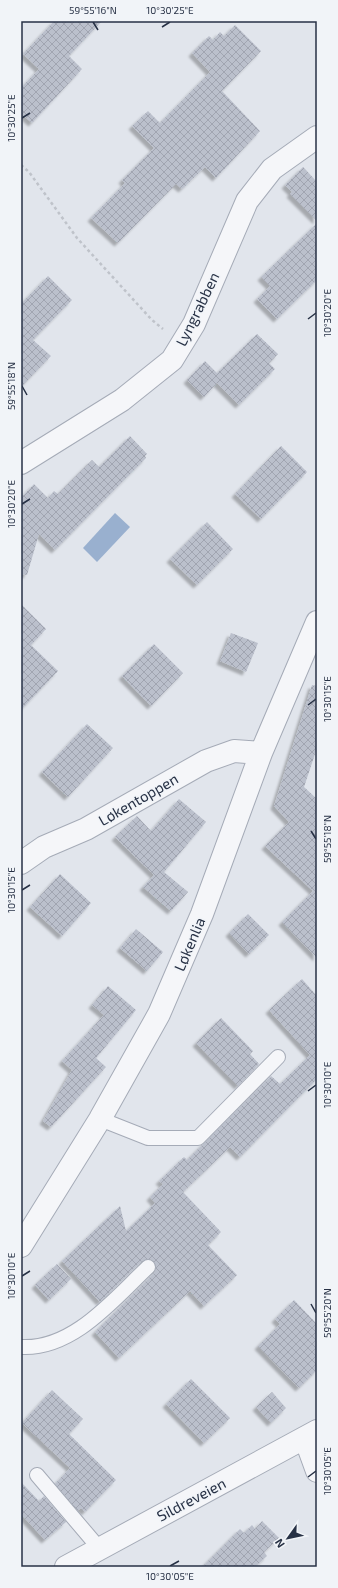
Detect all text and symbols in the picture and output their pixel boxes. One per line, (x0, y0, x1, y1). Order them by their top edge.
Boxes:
text: 59°55'16"N (69, 4, 117, 16)
text: 10°30'25"E (146, 4, 194, 16)
text: 10°30'25"E (5, 94, 17, 142)
street label: Lyngrabben (171, 269, 223, 349)
text: 10°30'20"E (321, 289, 333, 337)
text: 59°55'18"N (5, 362, 17, 410)
text: 10°30'20"E (5, 480, 17, 528)
text: 10°30'15"E (321, 676, 333, 722)
street label: Løkentoppen (95, 769, 181, 829)
text: 59°55'18"N (321, 815, 333, 863)
text: 10°30'15"E (5, 867, 17, 913)
street label: Løkenlia (170, 914, 208, 974)
text: 10°30'10"E (321, 1061, 333, 1108)
text: 10°30'10"E (5, 1252, 17, 1299)
text: 59°55'20"N (321, 1288, 333, 1338)
text: 10°30'05"E (321, 1447, 333, 1495)
street label: Sildreveien (153, 1473, 229, 1525)
north arrow (268, 1518, 308, 1558)
text: N (272, 1537, 287, 1551)
text: 10°30'05"E (146, 1570, 194, 1582)

